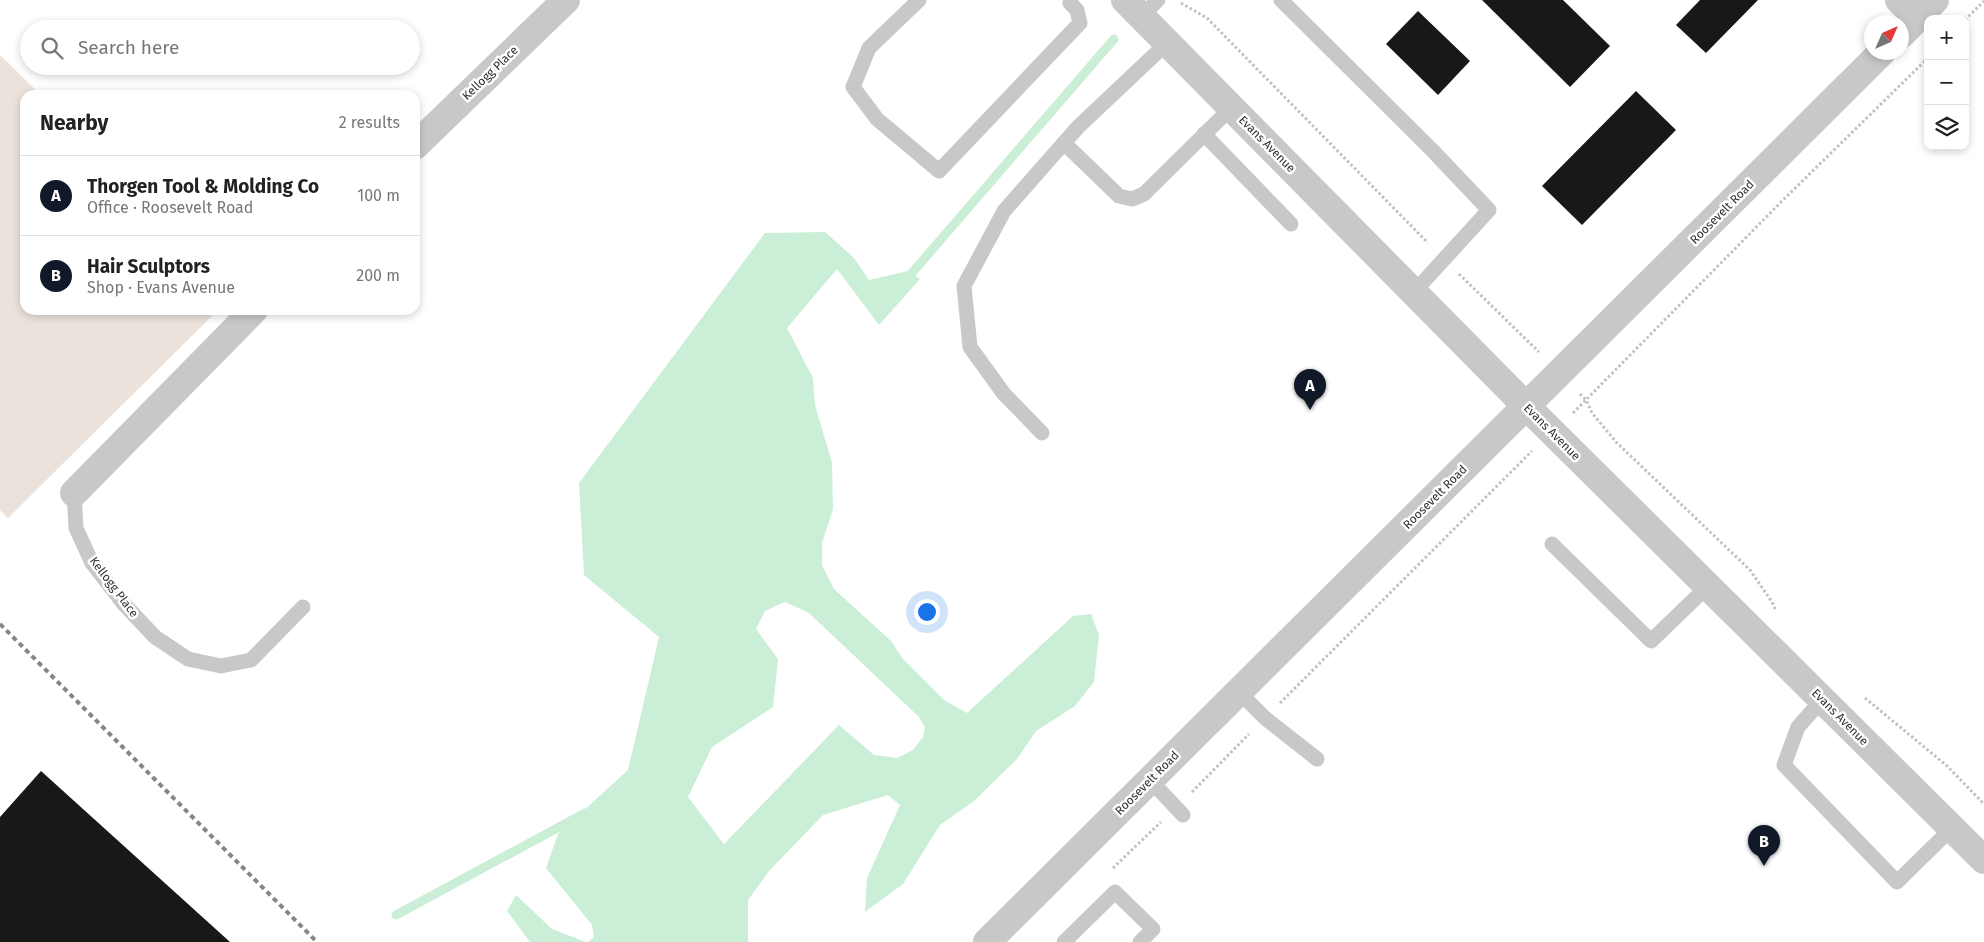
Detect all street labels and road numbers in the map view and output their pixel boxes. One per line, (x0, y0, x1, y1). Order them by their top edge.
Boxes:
street label: Kellogg Place (459, 43, 521, 103)
street label: Evans Avenue (1236, 113, 1298, 175)
street label: Roosevelt Road (1687, 177, 1757, 247)
street label: Evans Avenue (1521, 401, 1583, 463)
street label: Roosevelt Road (1400, 462, 1470, 532)
street label: Kellogg Place (87, 554, 141, 620)
street label: Evans Avenue (1809, 686, 1871, 748)
street label: Roosevelt Road (1112, 748, 1182, 818)

